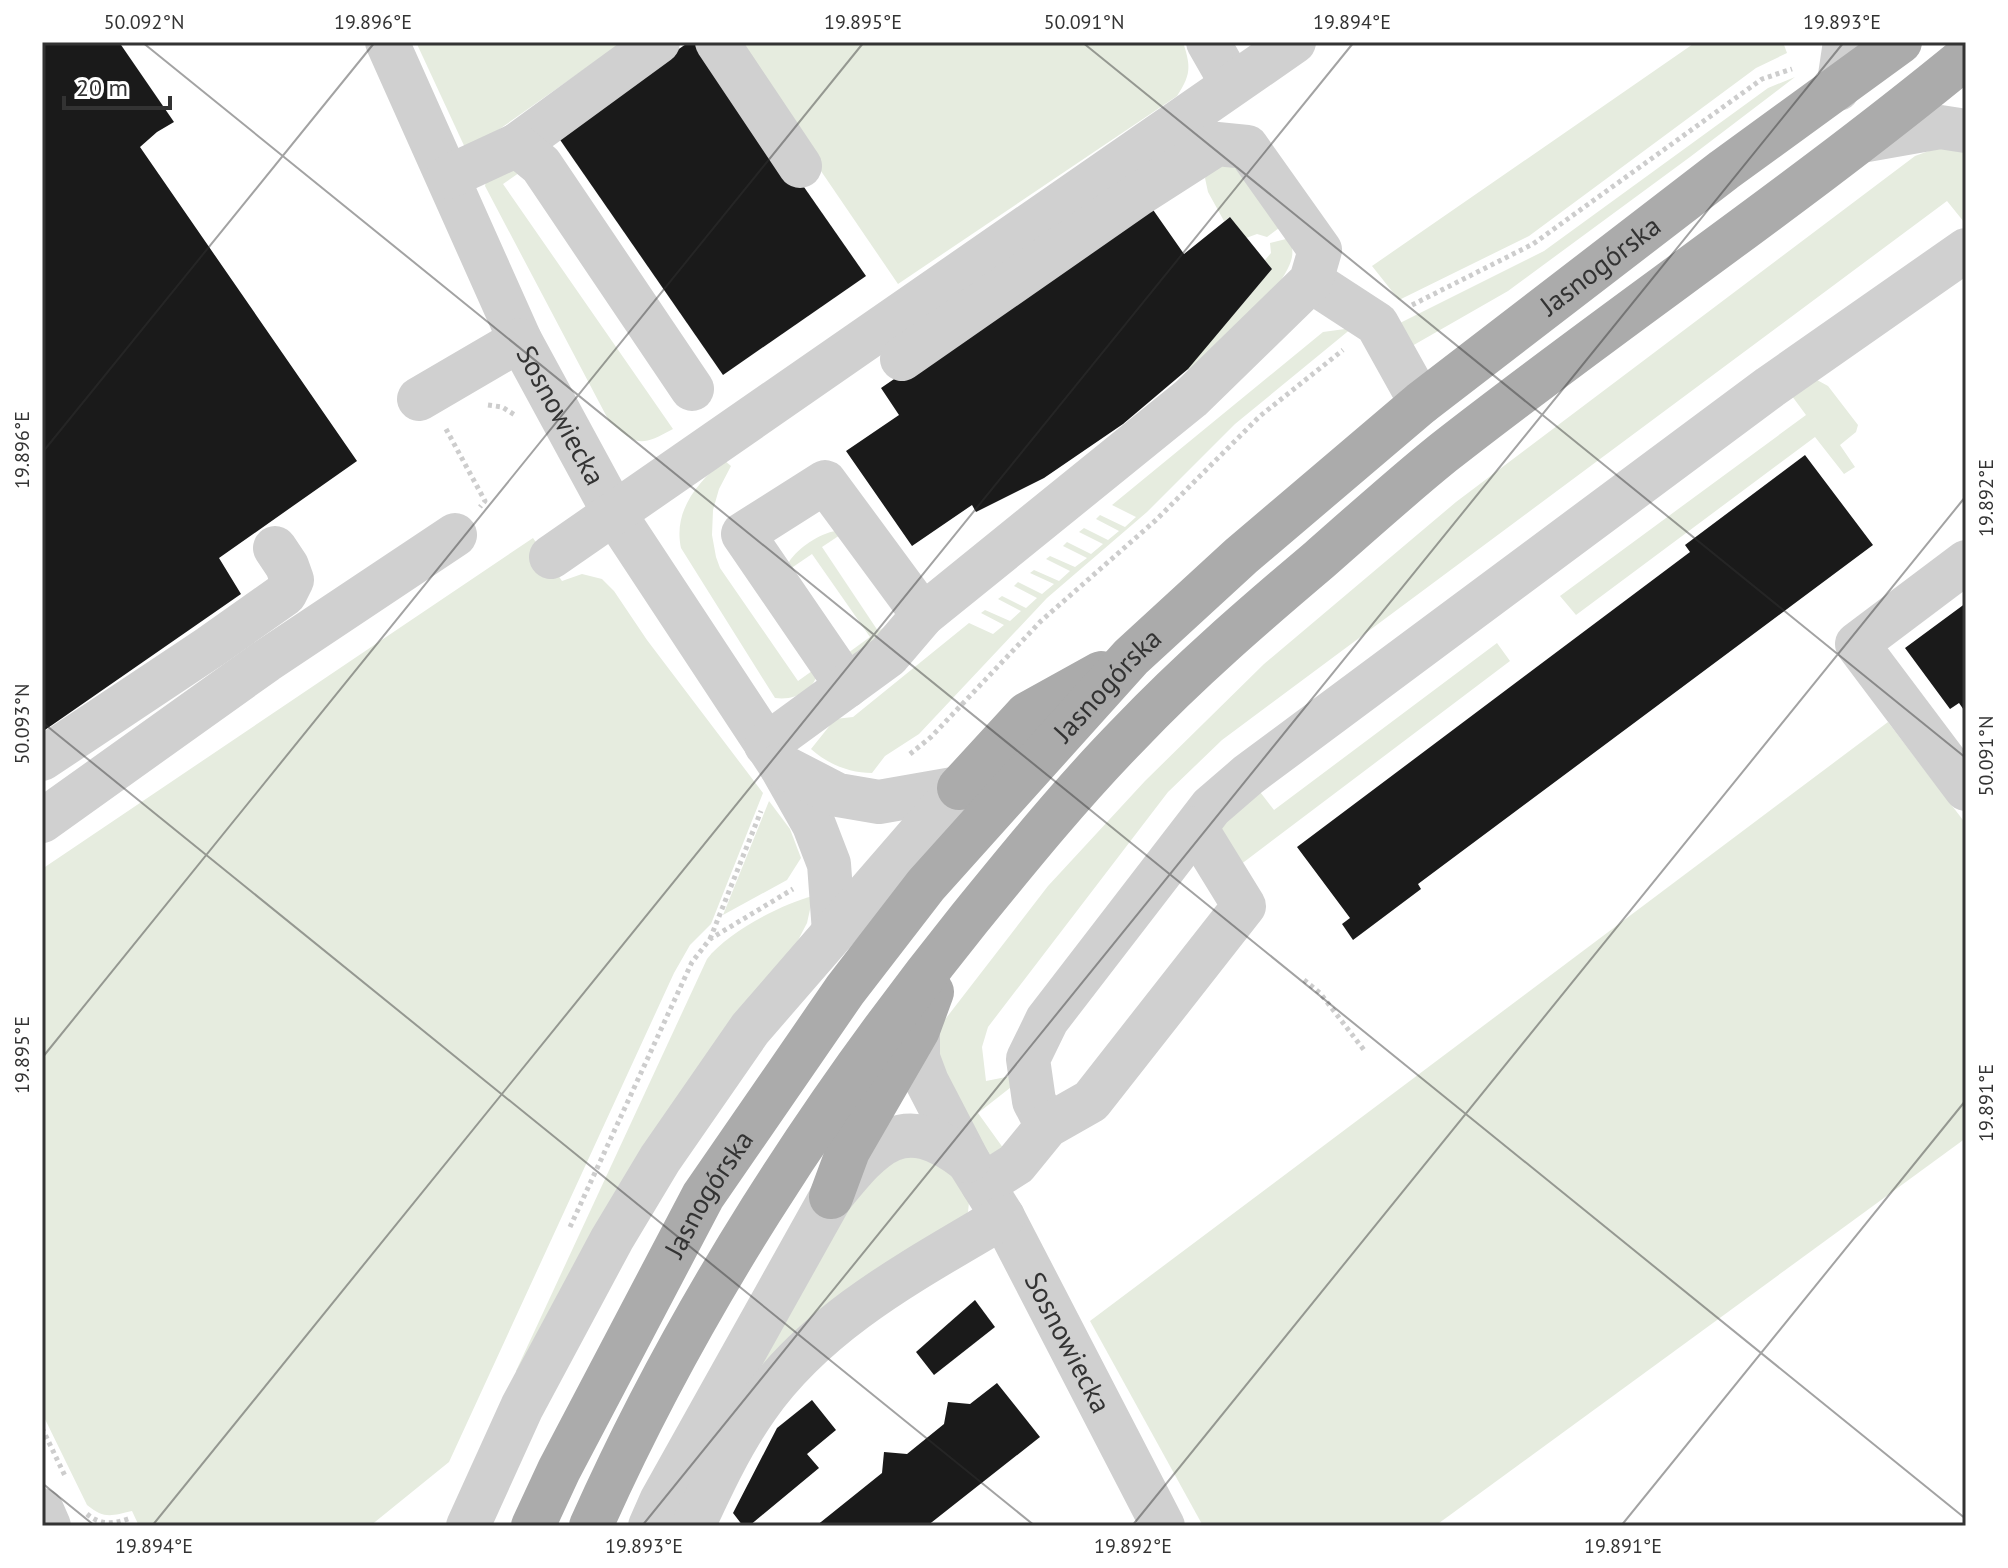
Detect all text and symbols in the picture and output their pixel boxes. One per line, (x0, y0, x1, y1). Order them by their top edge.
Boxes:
text: 50.092°N (104, 9, 184, 35)
text: 19.896°E (334, 9, 412, 35)
text: 19.895°E (824, 9, 902, 35)
text: 50.091°N (1044, 9, 1124, 35)
text: 19.894°E (1313, 9, 1391, 35)
text: 19.893°E (1803, 9, 1881, 35)
scale bar (64, 60, 170, 110)
text: 20 m (76, 72, 128, 103)
street label: Jasnogórska (1531, 207, 1668, 324)
street label: Sosnowiecka (508, 339, 614, 491)
text: 19.896°E (9, 411, 35, 489)
text: 19.892°E (1973, 459, 1999, 537)
street label: Jasnogórska (1044, 620, 1169, 750)
text: 50.093°N (9, 684, 35, 764)
text: 50.091°N (1973, 716, 1999, 796)
text: 19.895°E (9, 1016, 35, 1094)
text: 19.891°E (1973, 1064, 1999, 1142)
street label: Jasnogórska (655, 1123, 761, 1264)
street label: Sosnowiecka (1017, 1266, 1120, 1419)
text: 19.894°E (115, 1533, 193, 1559)
text: 19.893°E (605, 1533, 683, 1559)
text: 19.892°E (1094, 1533, 1172, 1559)
text: 19.891°E (1584, 1533, 1662, 1559)

